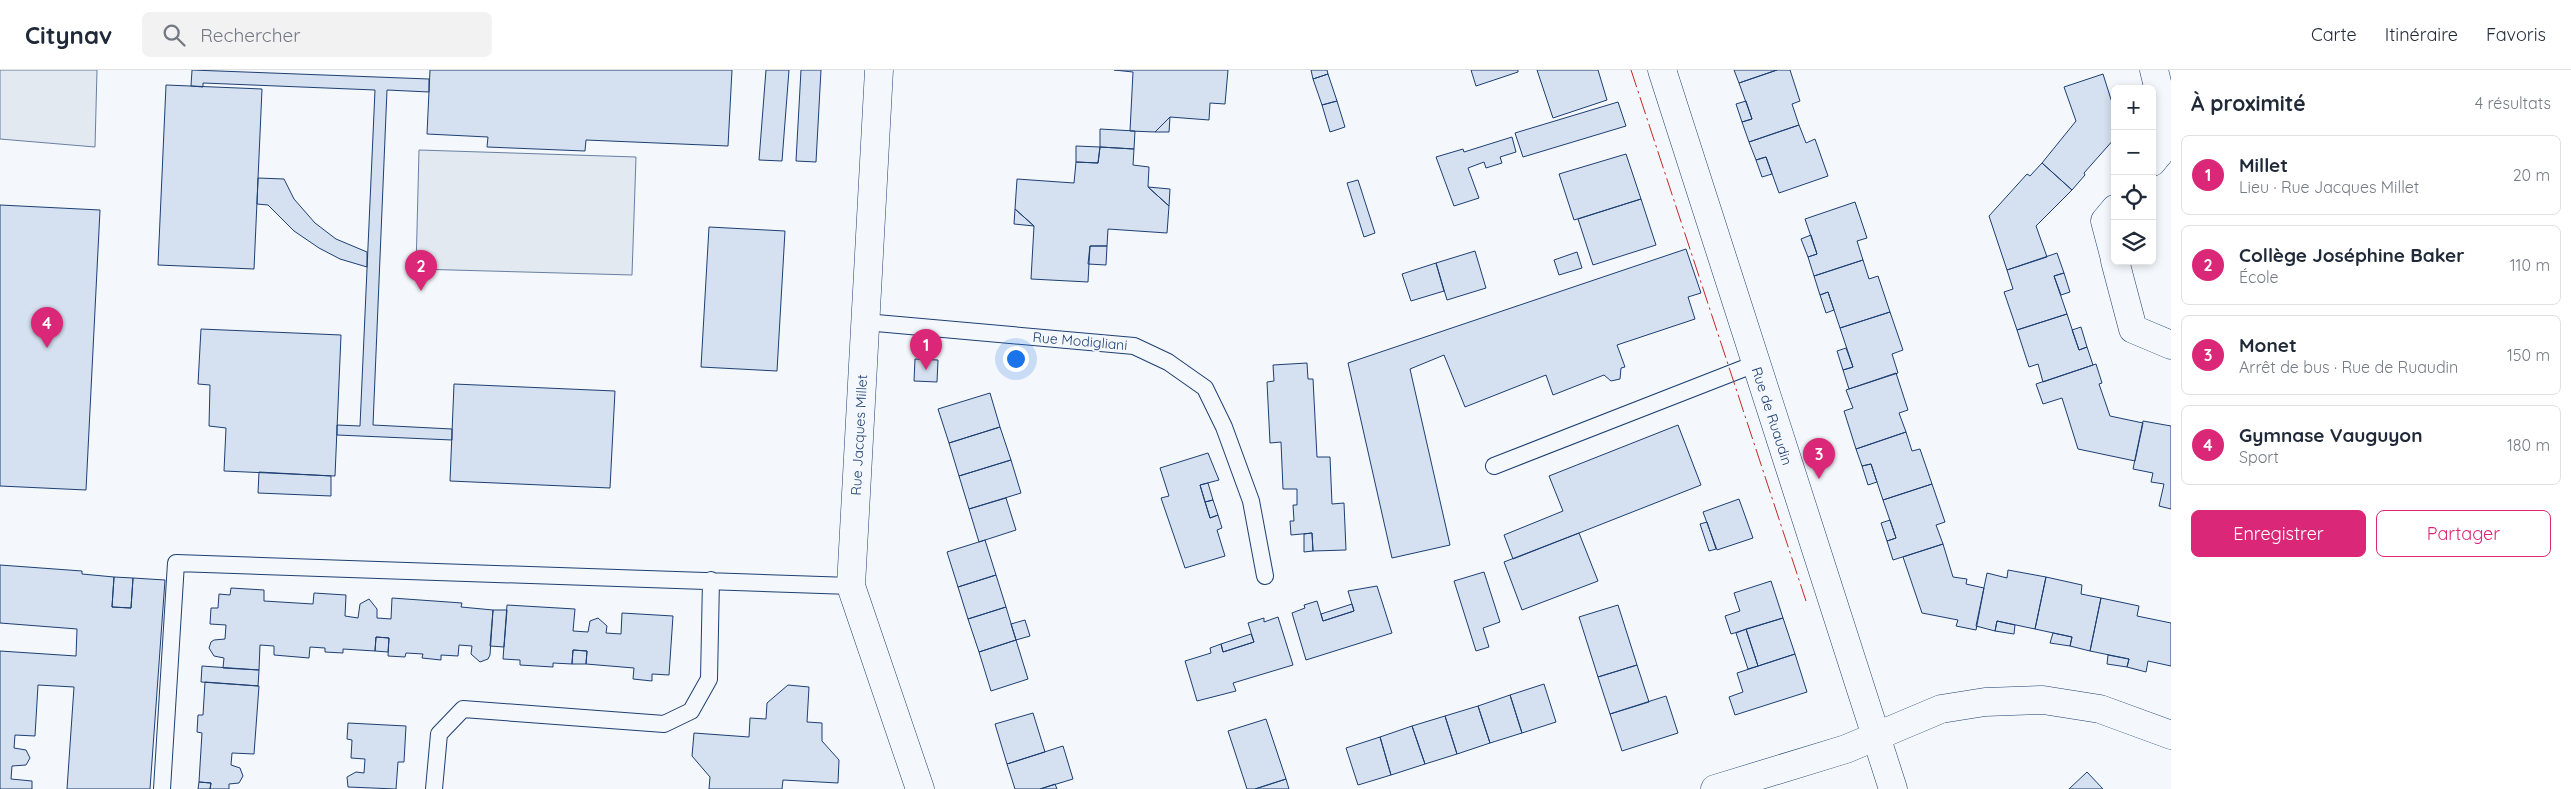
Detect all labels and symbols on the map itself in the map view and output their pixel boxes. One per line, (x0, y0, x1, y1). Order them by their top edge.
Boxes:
pin: 2 (405, 250, 437, 291)
pin: 4 (31, 307, 63, 348)
street label: Rue Modigliani (1032, 328, 1128, 354)
pin: 1 (910, 329, 942, 370)
your location (1003, 346, 1029, 372)
street label: Rue de Ruaudin (1748, 365, 1796, 467)
street label: Rue Jacques Millet (847, 374, 871, 496)
pin: 3 (1803, 438, 1835, 479)

